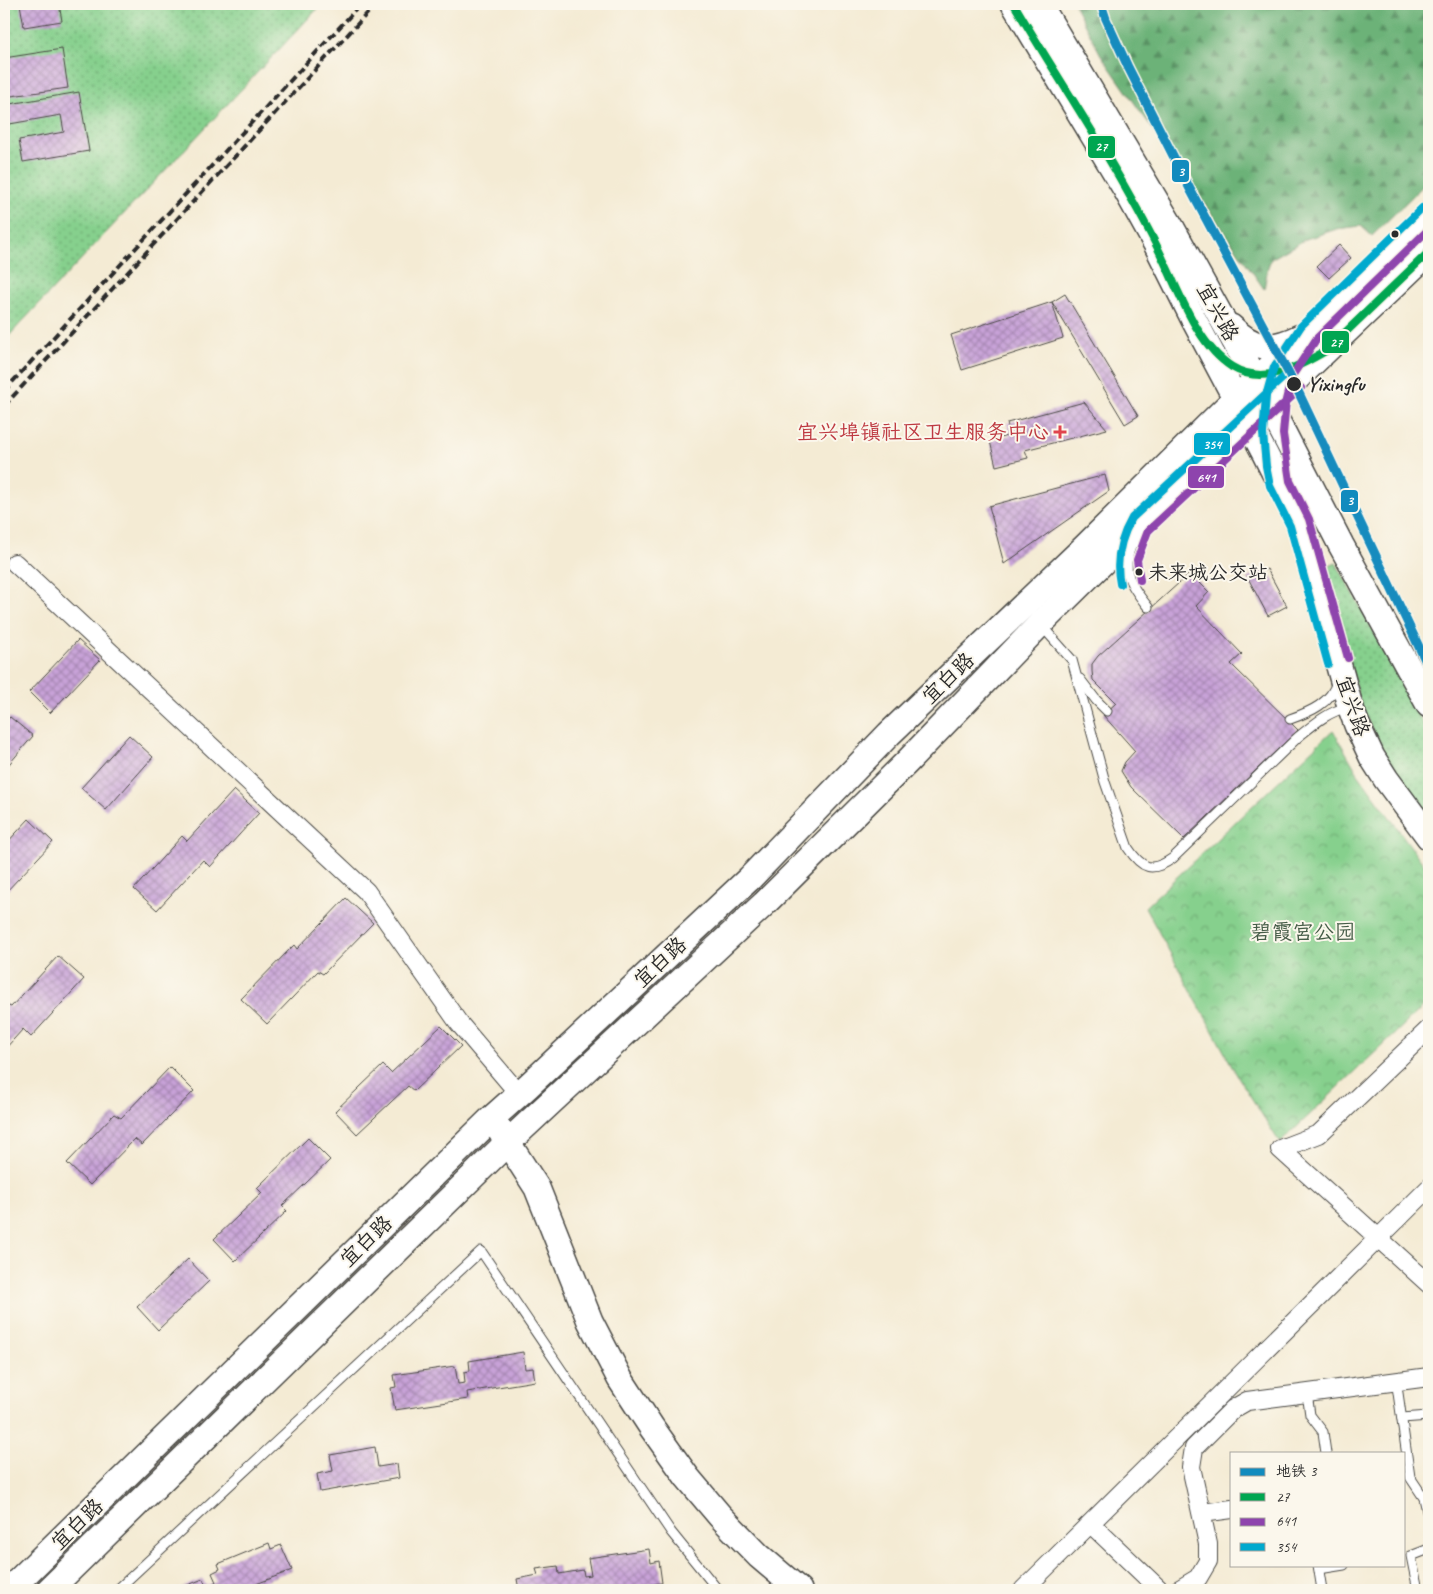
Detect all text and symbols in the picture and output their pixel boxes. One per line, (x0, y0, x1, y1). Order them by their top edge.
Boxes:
line badge: 27 (1087, 135, 1116, 159)
text: 27 (1095, 138, 1109, 155)
line badge: 3 (1171, 159, 1190, 183)
text: 3 (1178, 163, 1186, 180)
unlabelled marker (1390, 229, 1400, 239)
street label: 宜兴路 (1191, 278, 1245, 346)
line badge: 27 (1321, 330, 1350, 354)
text: 27 (1330, 334, 1344, 351)
place label: Yixingfu (1307, 371, 1367, 397)
marker: Yixingfu (1285, 375, 1303, 393)
place label: 宜兴埠镇社区卫生服务中心 (797, 419, 1049, 445)
marker: 宜兴埠镇社区卫生服务中心 (1053, 425, 1067, 439)
line badge: 354 (1193, 432, 1231, 456)
text: 354 (1203, 436, 1223, 453)
line badge: 641 (1187, 465, 1225, 489)
text: 641 (1196, 469, 1217, 486)
line badge: 3 (1340, 489, 1359, 513)
text: 3 (1347, 492, 1355, 509)
place label: 未来城公交站 (1148, 560, 1268, 585)
marker: 未来城公交站 (1134, 567, 1144, 577)
street label: 宜白路 (916, 647, 980, 709)
street label: 宜兴路 (1330, 672, 1376, 740)
park label: 碧霞宫公园 (1251, 919, 1356, 945)
street label: 宜白路 (628, 931, 692, 993)
street label: 宜白路 (334, 1210, 398, 1272)
legend (1230, 1452, 1406, 1566)
text: 地铁 3 (1276, 1462, 1318, 1481)
text: 27 (1276, 1488, 1291, 1507)
street label: 宜白路 (45, 1493, 109, 1555)
text: 641 (1276, 1512, 1298, 1531)
text: 354 (1276, 1538, 1298, 1557)

